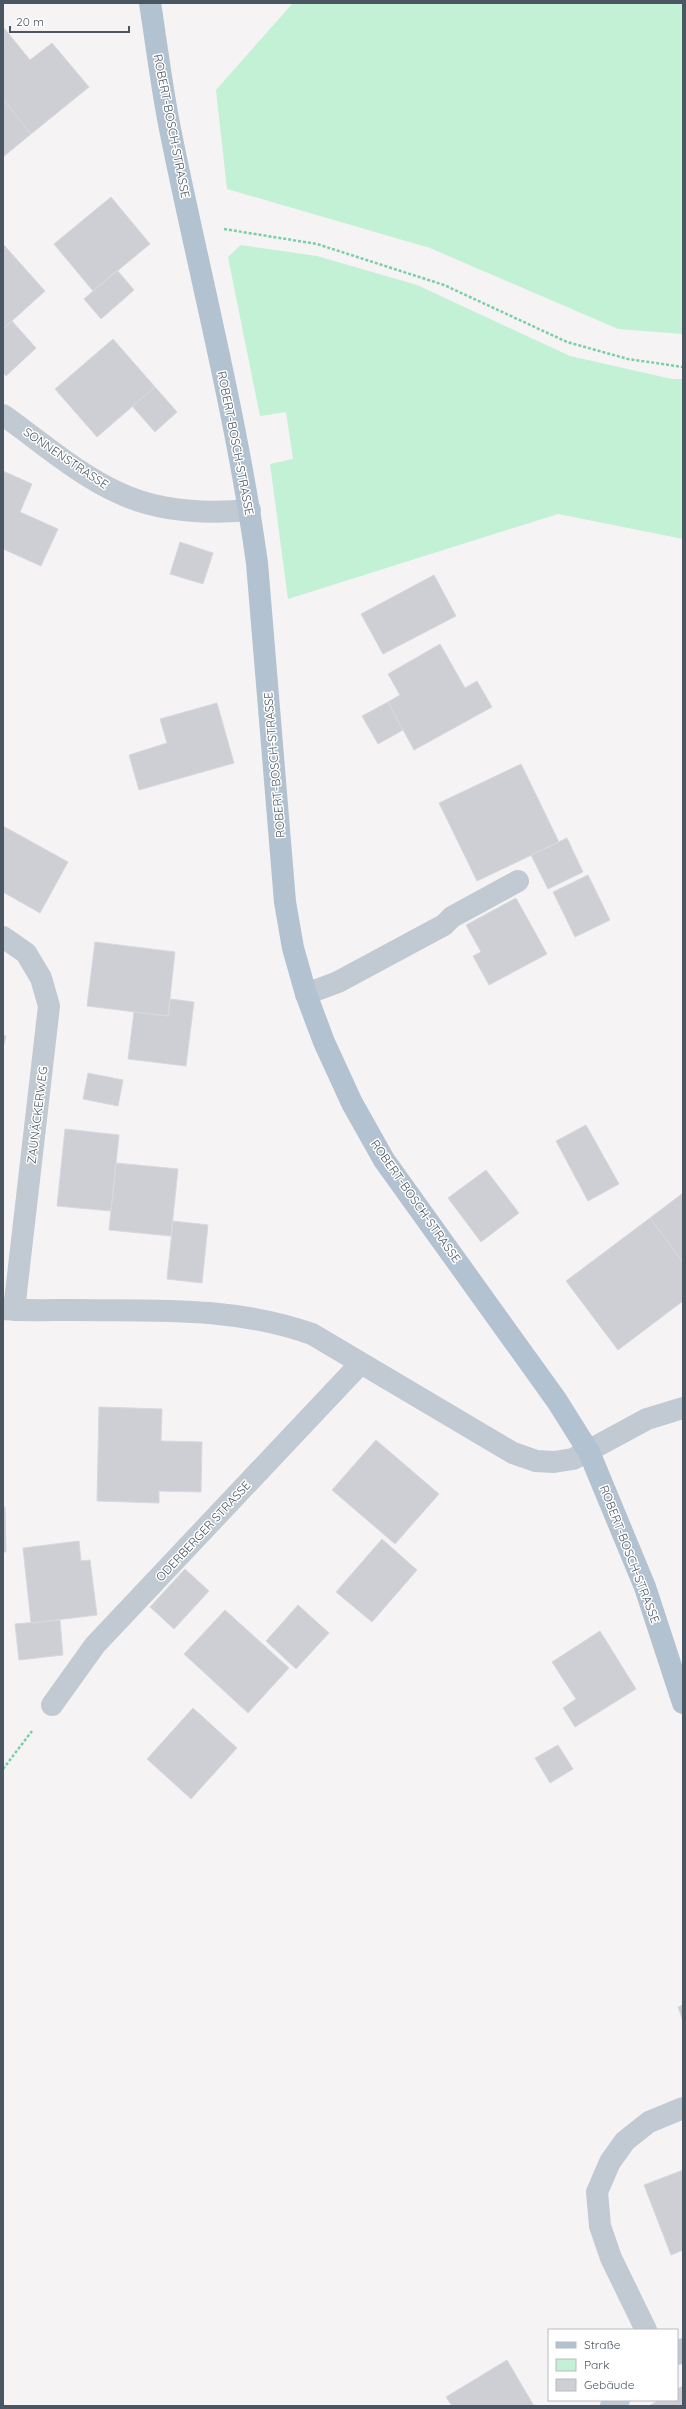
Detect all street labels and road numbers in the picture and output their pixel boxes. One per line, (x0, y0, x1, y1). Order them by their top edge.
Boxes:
street label: ROBERT-BOSCH-STRASSE (151, 53, 193, 200)
street label: ROBERT-BOSCH-STRASSE (215, 370, 257, 517)
street label: SONNENSTRASSE (21, 424, 111, 492)
street label: ROBERT-BOSCH-STRASSE (260, 691, 288, 839)
street label: ZAUNÄCKERWEG (24, 1065, 50, 1165)
street label: ROBERT-BOSCH-STRASSE (368, 1137, 464, 1265)
street label: ODERBERGER STRASSE (153, 1478, 254, 1584)
street label: ROBERT-BOSCH-STRASSE (597, 1483, 663, 1625)

